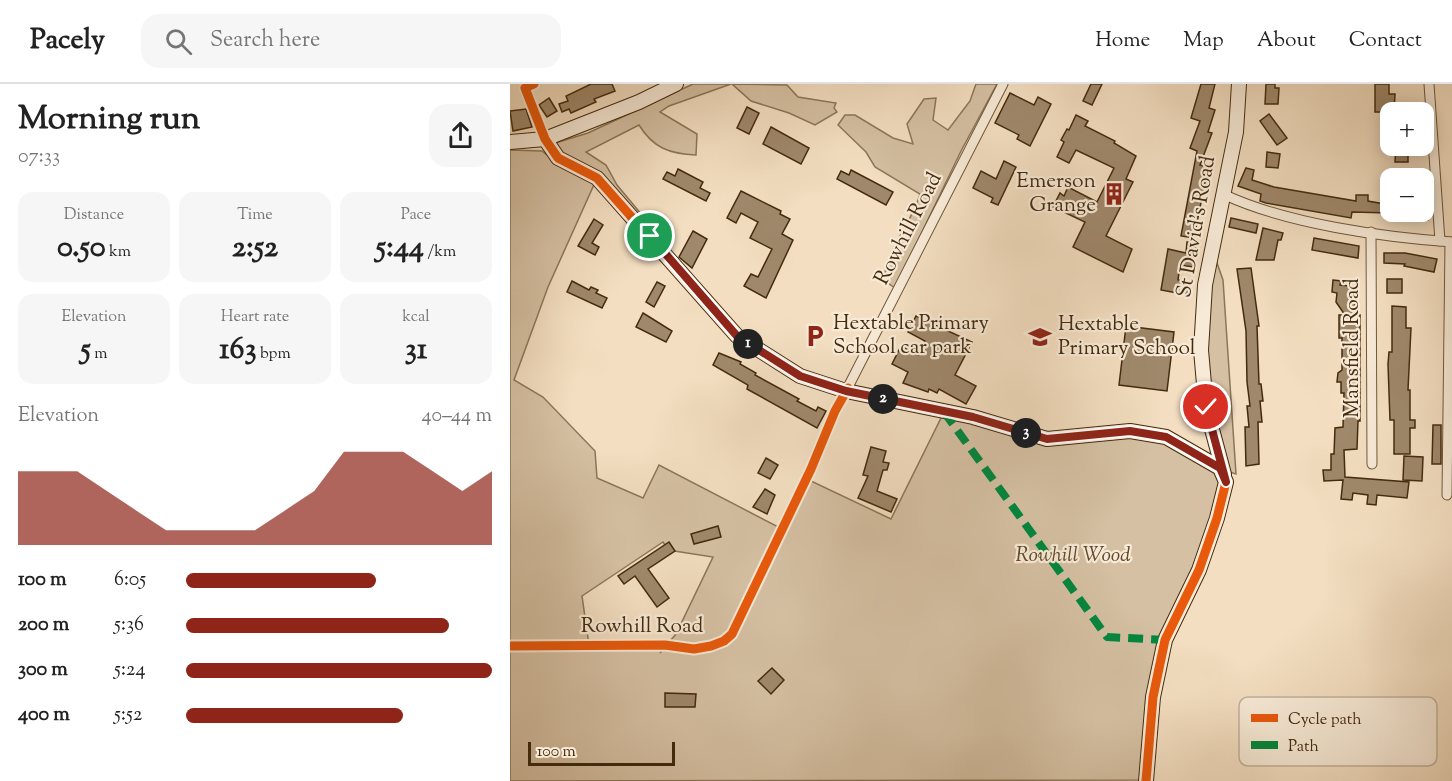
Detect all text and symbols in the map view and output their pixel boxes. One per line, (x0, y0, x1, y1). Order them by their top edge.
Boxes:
search box (141, 14, 561, 68)
text: Pacely (30, 21, 105, 61)
icon: search (162, 25, 195, 58)
text: Search here (210, 25, 320, 57)
text: Home (1095, 26, 1150, 56)
text: Map (1183, 26, 1224, 56)
text: About (1257, 26, 1316, 56)
text: Contact (1349, 26, 1422, 56)
text: Morning run (18, 96, 200, 144)
map controls (1380, 102, 1434, 222)
button: + (1380, 102, 1434, 156)
button: share (429, 104, 492, 167)
text: 07:33 (18, 143, 60, 172)
street label: St David's Road (1170, 154, 1224, 300)
street label: Rowhill Road (868, 167, 950, 290)
place label: Emerson Grange (1016, 167, 1096, 221)
button: − (1380, 168, 1434, 222)
building icon: Emerson Grange (1101, 181, 1127, 207)
text: Distance (64, 204, 124, 227)
text: Time (237, 204, 273, 227)
text: Pace (401, 204, 431, 227)
pin (624, 210, 675, 261)
icon: arrive (633, 219, 666, 252)
text: 0.50 (57, 227, 106, 270)
text: 2:52 (232, 227, 278, 270)
text: 5:44 (376, 227, 424, 270)
text: km (106, 241, 131, 264)
text: /km (424, 241, 456, 264)
street label: Mansfield Road (1338, 278, 1368, 418)
text: Elevation (62, 306, 126, 329)
text: Heart rate (221, 306, 289, 329)
text: kcal (402, 306, 430, 329)
place label: Hextable Primary School car park (833, 309, 989, 363)
place label: Hextable Primary School (1058, 310, 1196, 364)
parking icon: Hextable Primary School car park (802, 323, 828, 349)
school or university icon: Hextable Primary School (1027, 324, 1053, 350)
text: 5 (81, 329, 91, 372)
text: 163 (219, 329, 257, 372)
text: 31 (405, 329, 427, 372)
pin: 1 (733, 329, 763, 359)
text: 1 (745, 332, 751, 355)
text: m (91, 343, 107, 366)
text: bpm (257, 343, 291, 366)
pin (1180, 381, 1231, 432)
pin: 2 (868, 384, 898, 414)
text: 2 (879, 387, 887, 410)
icon: check (1189, 390, 1222, 423)
text: Elevation (18, 402, 99, 431)
text: 40–44 m (422, 402, 492, 431)
pin: 3 (1011, 418, 1041, 448)
text: 3 (1023, 421, 1029, 444)
park label: Rowhill Wood (1015, 541, 1131, 571)
text: 100 m (18, 566, 67, 595)
text: 6:05 (114, 566, 146, 595)
text: 200 m (18, 611, 69, 640)
text: 5:36 (114, 611, 144, 640)
street label: Rowhill Road (581, 612, 703, 642)
text: 300 m (18, 656, 68, 685)
text: 5:24 (114, 656, 145, 685)
legend (1239, 697, 1437, 766)
text: 400 m (18, 701, 70, 730)
text: 5:52 (114, 701, 142, 730)
text: Cycle path (1288, 709, 1362, 732)
text: Path (1288, 736, 1319, 759)
scale bar (528, 739, 675, 766)
text: 100 m (537, 741, 576, 764)

